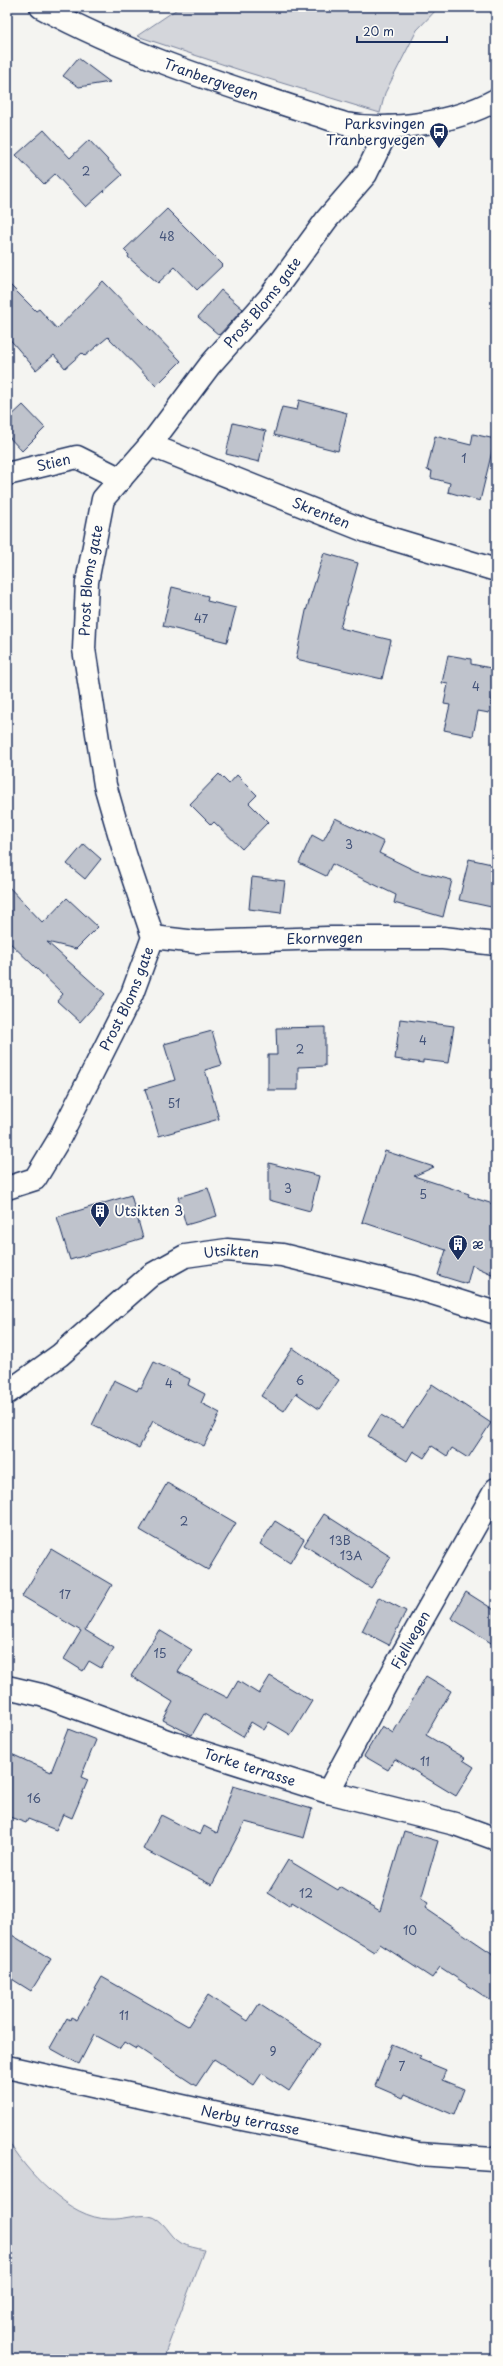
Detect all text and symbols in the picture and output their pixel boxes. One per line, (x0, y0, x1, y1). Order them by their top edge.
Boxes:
scale bar (357, 18, 447, 44)
text: 20 m (363, 22, 394, 40)
street label: Tranbergvegen (161, 52, 261, 105)
place label: Parksvingen Tranbergvegen (326, 113, 425, 150)
bus stop icon: Parksvingen Tranbergvegen (428, 121, 450, 149)
house number: 2 (82, 162, 90, 180)
house number: 48 (159, 227, 175, 245)
street label: Prost Bloms gate (219, 252, 306, 353)
street label: Stien (34, 448, 73, 476)
house number: 1 (461, 449, 467, 467)
street label: Skrenten (289, 492, 353, 534)
street label: Prost Bloms gate (74, 523, 108, 637)
house number: 47 (194, 609, 209, 627)
house number: 4 (472, 677, 480, 695)
house number: 3 (345, 835, 353, 853)
street label: Ekornvegen (286, 927, 363, 949)
street label: Prost Bloms gate (94, 943, 159, 1054)
house number: 4 (419, 1031, 427, 1049)
house number: 2 (296, 1040, 304, 1058)
house number: 51 (168, 1094, 180, 1112)
house number: 3 (284, 1179, 292, 1197)
house number: 5 (419, 1185, 427, 1203)
building icon: Utsikten 3 (89, 1200, 111, 1228)
place label: Utsikten 3 (114, 1200, 183, 1221)
building icon: æ (447, 1233, 469, 1261)
place label: æ (472, 1233, 484, 1254)
street label: Utsikten (202, 1239, 260, 1263)
house number: 6 (296, 1371, 304, 1389)
house number: 4 (165, 1374, 173, 1392)
house number: 2 (180, 1512, 188, 1530)
house number: 13B (329, 1531, 351, 1549)
house number: 13A (340, 1546, 362, 1564)
house number: 17 (59, 1585, 71, 1603)
street label: Fjellvegen (385, 1607, 435, 1673)
house number: 15 (153, 1644, 167, 1662)
street label: Torke terrasse (202, 1742, 298, 1791)
house number: 11 (420, 1752, 430, 1770)
house number: 16 (27, 1789, 41, 1807)
house number: 12 (299, 1884, 313, 1902)
house number: 10 (403, 1921, 417, 1939)
house number: 11 (119, 2006, 129, 2024)
house number: 9 (269, 2042, 277, 2060)
house number: 7 (399, 2057, 406, 2075)
street label: Nerby terrasse (199, 2100, 301, 2140)

